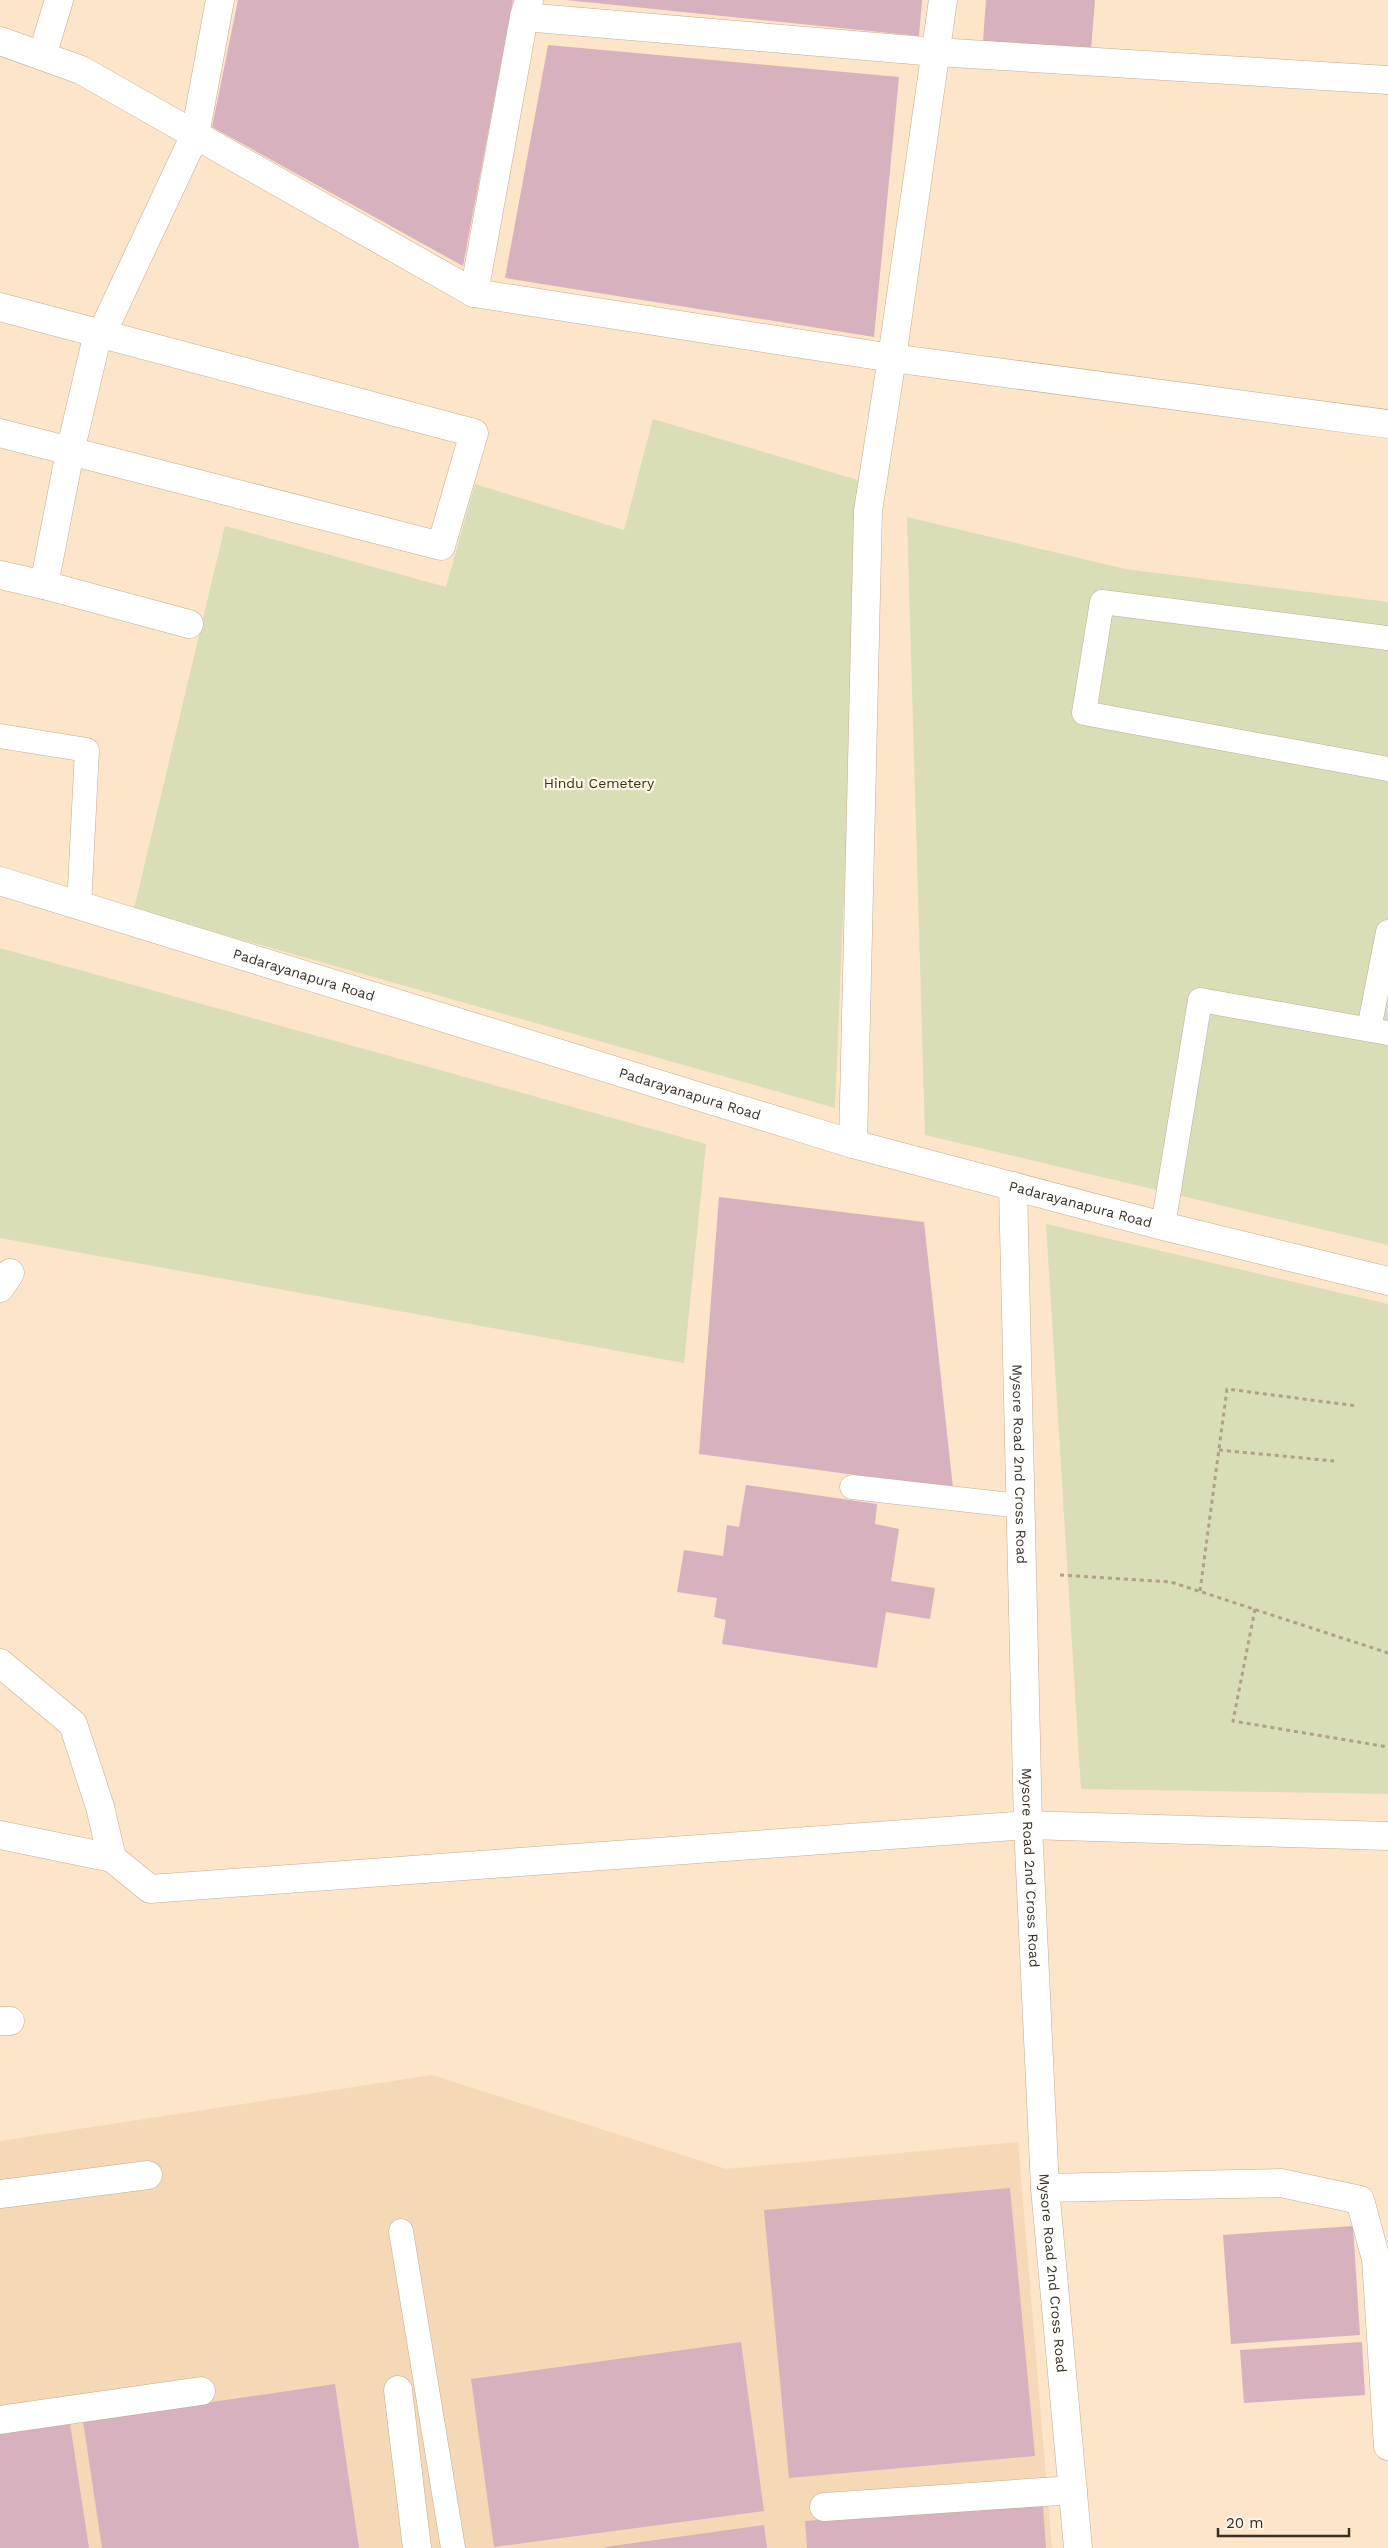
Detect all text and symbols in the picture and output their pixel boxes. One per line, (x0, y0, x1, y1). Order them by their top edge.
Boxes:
park label: Hindu Cemetery (544, 775, 655, 791)
street label: Padarayanapura Road (231, 945, 377, 1004)
street label: Padarayanapura Road (617, 1064, 763, 1123)
street label: Padarayanapura Road (1007, 1178, 1154, 1231)
street label: Mysore Road 2nd Cross Road (1009, 1364, 1030, 1564)
street label: Mysore Road 2nd Cross Road (1019, 1768, 1043, 1968)
street label: Mysore Road 2nd Cross Road (1036, 2173, 1070, 2373)
scale bar (1218, 2506, 1349, 2538)
text: 20 m (1226, 2514, 1264, 2532)

